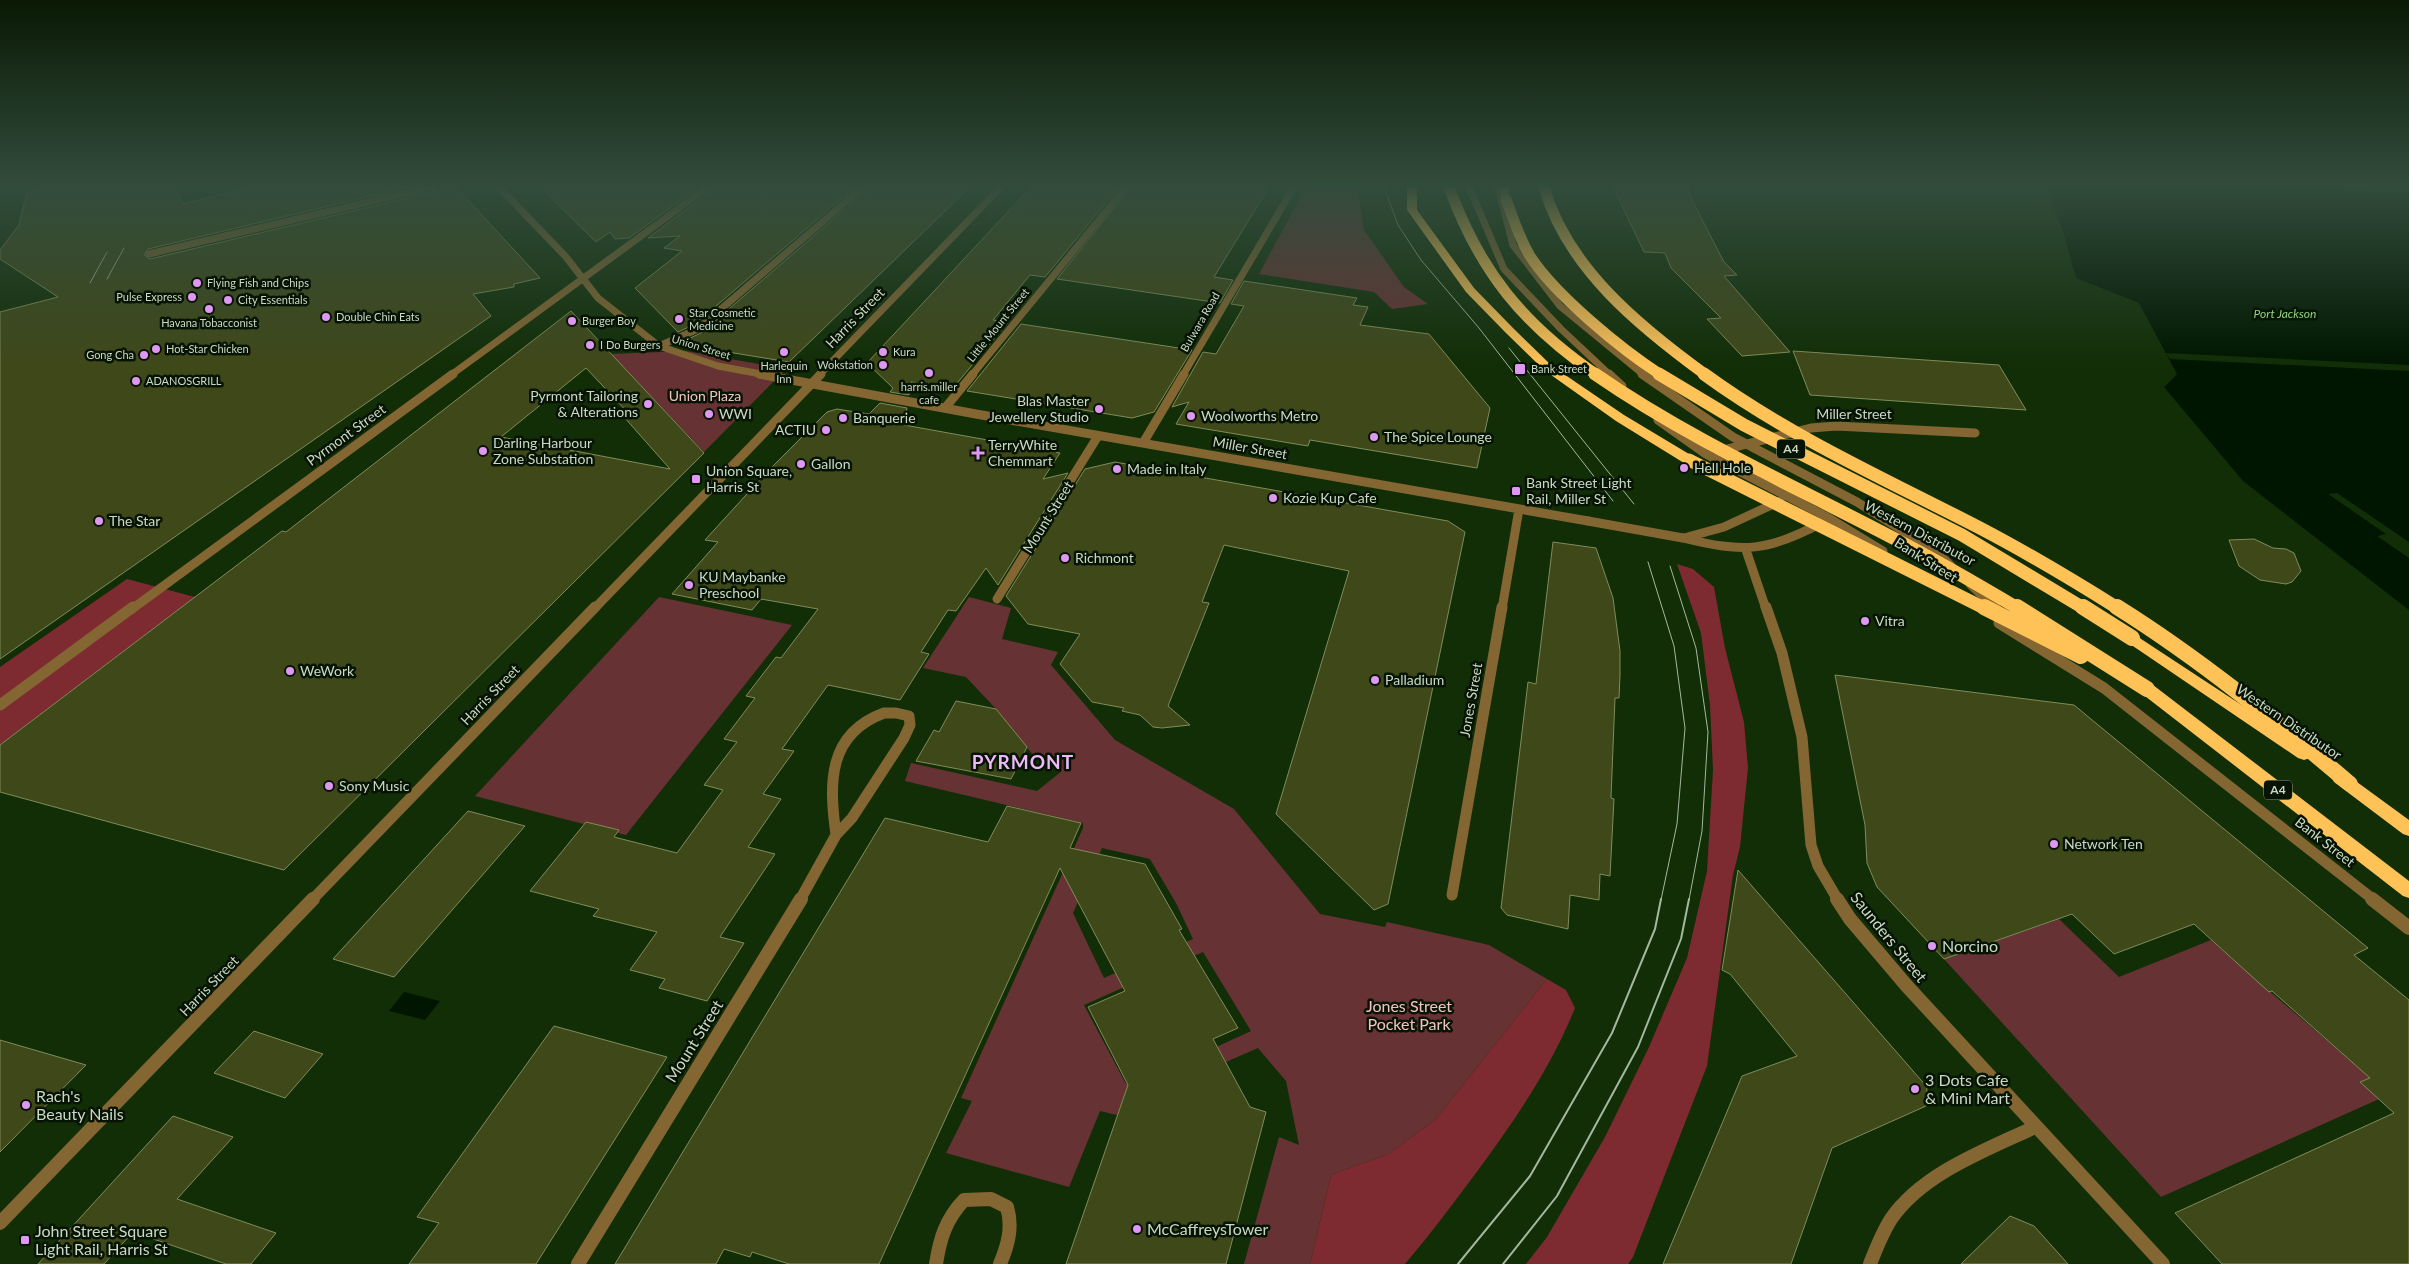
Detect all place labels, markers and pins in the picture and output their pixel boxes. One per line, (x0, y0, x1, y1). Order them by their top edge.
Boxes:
place label: Flying Fish and Chips (207, 276, 309, 289)
marker: Flying Fish and Chips (191, 277, 203, 289)
place label: Pulse Express (116, 290, 182, 303)
marker: Pulse Express (186, 291, 198, 303)
place label: City Essentials (238, 293, 308, 306)
marker: City Essentials (222, 294, 234, 306)
marker: Havana Tobacconist (203, 303, 215, 315)
place label: Star Cosmetic Medicine (689, 306, 756, 332)
place label: Double Chin Eats (336, 310, 420, 323)
marker: Double Chin Eats (320, 311, 332, 323)
marker: Star Cosmetic Medicine (673, 313, 685, 325)
place label: Burger Boy (582, 314, 636, 327)
marker: Burger Boy (566, 315, 578, 327)
place label: Havana Tobacconist (161, 316, 257, 329)
place label: I Do Burgers (600, 338, 661, 351)
marker: I Do Burgers (584, 339, 596, 351)
place label: Hot-Star Chicken (166, 342, 249, 355)
marker: Hot-Star Chicken (150, 343, 162, 355)
place label: Kura (893, 345, 916, 358)
marker: Harlequin Inn (778, 346, 790, 358)
marker: Kura (877, 346, 889, 358)
place label: Gong Cha (86, 348, 134, 361)
marker: Gong Cha (138, 349, 150, 361)
place label: Wokstation (817, 358, 873, 371)
place label: Harlequin Inn (760, 359, 808, 385)
marker: Wokstation (877, 359, 889, 371)
marker: Bank Street (1513, 362, 1527, 376)
place label: Bank Street (1531, 362, 1587, 375)
marker: harris.miller cafe (923, 367, 935, 379)
place label: ADANOSGRILL (146, 374, 222, 387)
marker: ADANOSGRILL (130, 375, 142, 387)
place label: harris.miller cafe (901, 380, 957, 406)
place label: Pyrmont Tailoring & Alterations (530, 387, 638, 420)
place label: Blas Master Jewellery Studio (989, 392, 1089, 425)
marker: Pyrmont Tailoring & Alterations (642, 398, 654, 410)
marker: Blas Master Jewellery Studio (1093, 403, 1105, 415)
place label: WWI (719, 405, 752, 422)
place label: Woolworths Metro (1201, 407, 1318, 424)
marker: WWI (703, 408, 715, 420)
place label: Banquerie (853, 409, 916, 426)
marker: Woolworths Metro (1185, 410, 1197, 422)
marker: Banquerie (837, 412, 849, 424)
place label: ACTIU (775, 421, 816, 438)
marker: ACTIU (820, 424, 832, 436)
place label: The Spice Lounge (1384, 428, 1492, 445)
marker: The Spice Lounge (1368, 431, 1380, 443)
place label: Darling Harbour Zone Substation (493, 434, 593, 467)
place label: TerryWhite Chemmart (988, 436, 1057, 469)
marker: Darling Harbour Zone Substation (477, 445, 489, 457)
marker: TerryWhite Chemmart (972, 447, 984, 459)
place label: Gallon (811, 455, 851, 472)
marker: Gallon (795, 458, 807, 470)
place label: Hell Hole (1694, 459, 1751, 476)
place label: Made in Italy (1127, 460, 1207, 477)
place label: Union Square, Harris St (706, 462, 792, 495)
marker: Hell Hole (1678, 462, 1690, 474)
marker: Made in Italy (1111, 463, 1123, 475)
marker: Union Square, Harris St (690, 473, 702, 485)
place label: Bank Street Light Rail, Miller St (1526, 474, 1631, 507)
marker: Bank Street Light Rail, Miller St (1510, 485, 1522, 497)
place label: Kozie Kup Cafe (1283, 489, 1377, 506)
marker: Kozie Kup Cafe (1267, 492, 1279, 504)
place label: The Star (109, 512, 160, 529)
marker: The Star (93, 515, 105, 527)
place label: Richmont (1075, 549, 1134, 566)
marker: Richmont (1059, 552, 1071, 564)
place label: KU Maybanke Preschool (699, 568, 786, 601)
marker: KU Maybanke Preschool (683, 579, 695, 591)
place label: Vitra (1875, 612, 1905, 629)
marker: Vitra (1859, 615, 1871, 627)
place label: WeWork (300, 662, 355, 679)
marker: WeWork (284, 665, 296, 677)
place label: Palladium (1385, 671, 1444, 688)
marker: Palladium (1369, 674, 1381, 686)
place label: Sony Music (339, 777, 410, 794)
marker: Sony Music (323, 780, 335, 792)
place label: Network Ten (2064, 835, 2143, 852)
marker: Network Ten (2048, 838, 2060, 850)
place label: Norcino (1942, 936, 1998, 955)
marker: Norcino (1926, 940, 1938, 952)
place label: 3 Dots Cafe & Mini Mart (1925, 1070, 2010, 1107)
marker: 3 Dots Cafe & Mini Mart (1909, 1083, 1921, 1095)
place label: Rach's Beauty Nails (36, 1086, 124, 1123)
marker: Rach's Beauty Nails (20, 1099, 32, 1111)
place label: McCaffreysTower (1147, 1219, 1269, 1238)
place label: John Street Square Light Rail, Harris St (35, 1221, 168, 1258)
marker: McCaffreysTower (1131, 1223, 1143, 1235)
marker: John Street Square Light Rail, Harris St (19, 1234, 31, 1246)

